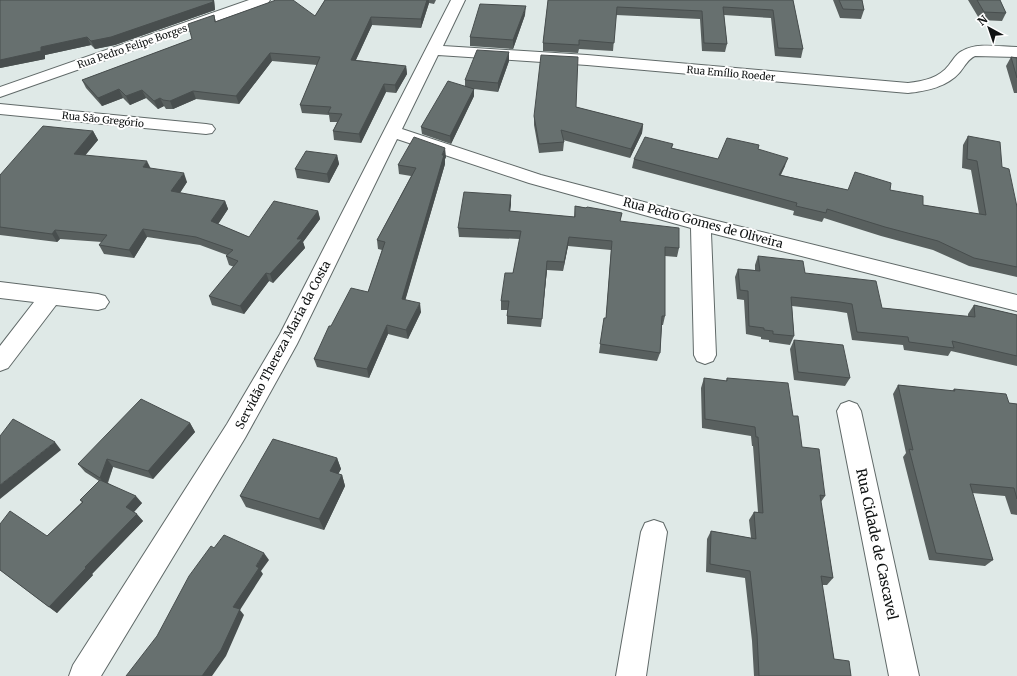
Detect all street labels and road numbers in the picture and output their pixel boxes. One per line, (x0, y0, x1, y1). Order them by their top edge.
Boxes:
street label: Rua Pedro Felipe Borges (76, 22, 189, 71)
street label: Rua Emílio Roeder (686, 63, 776, 84)
street label: Rua São Gregório (61, 109, 145, 130)
street label: Rua Pedro Gomes de Oliveira (621, 194, 785, 251)
street label: Servidão Thereza Maria da Costa (232, 257, 334, 432)
street label: Rua Cidade de Cascavel (852, 467, 902, 622)

